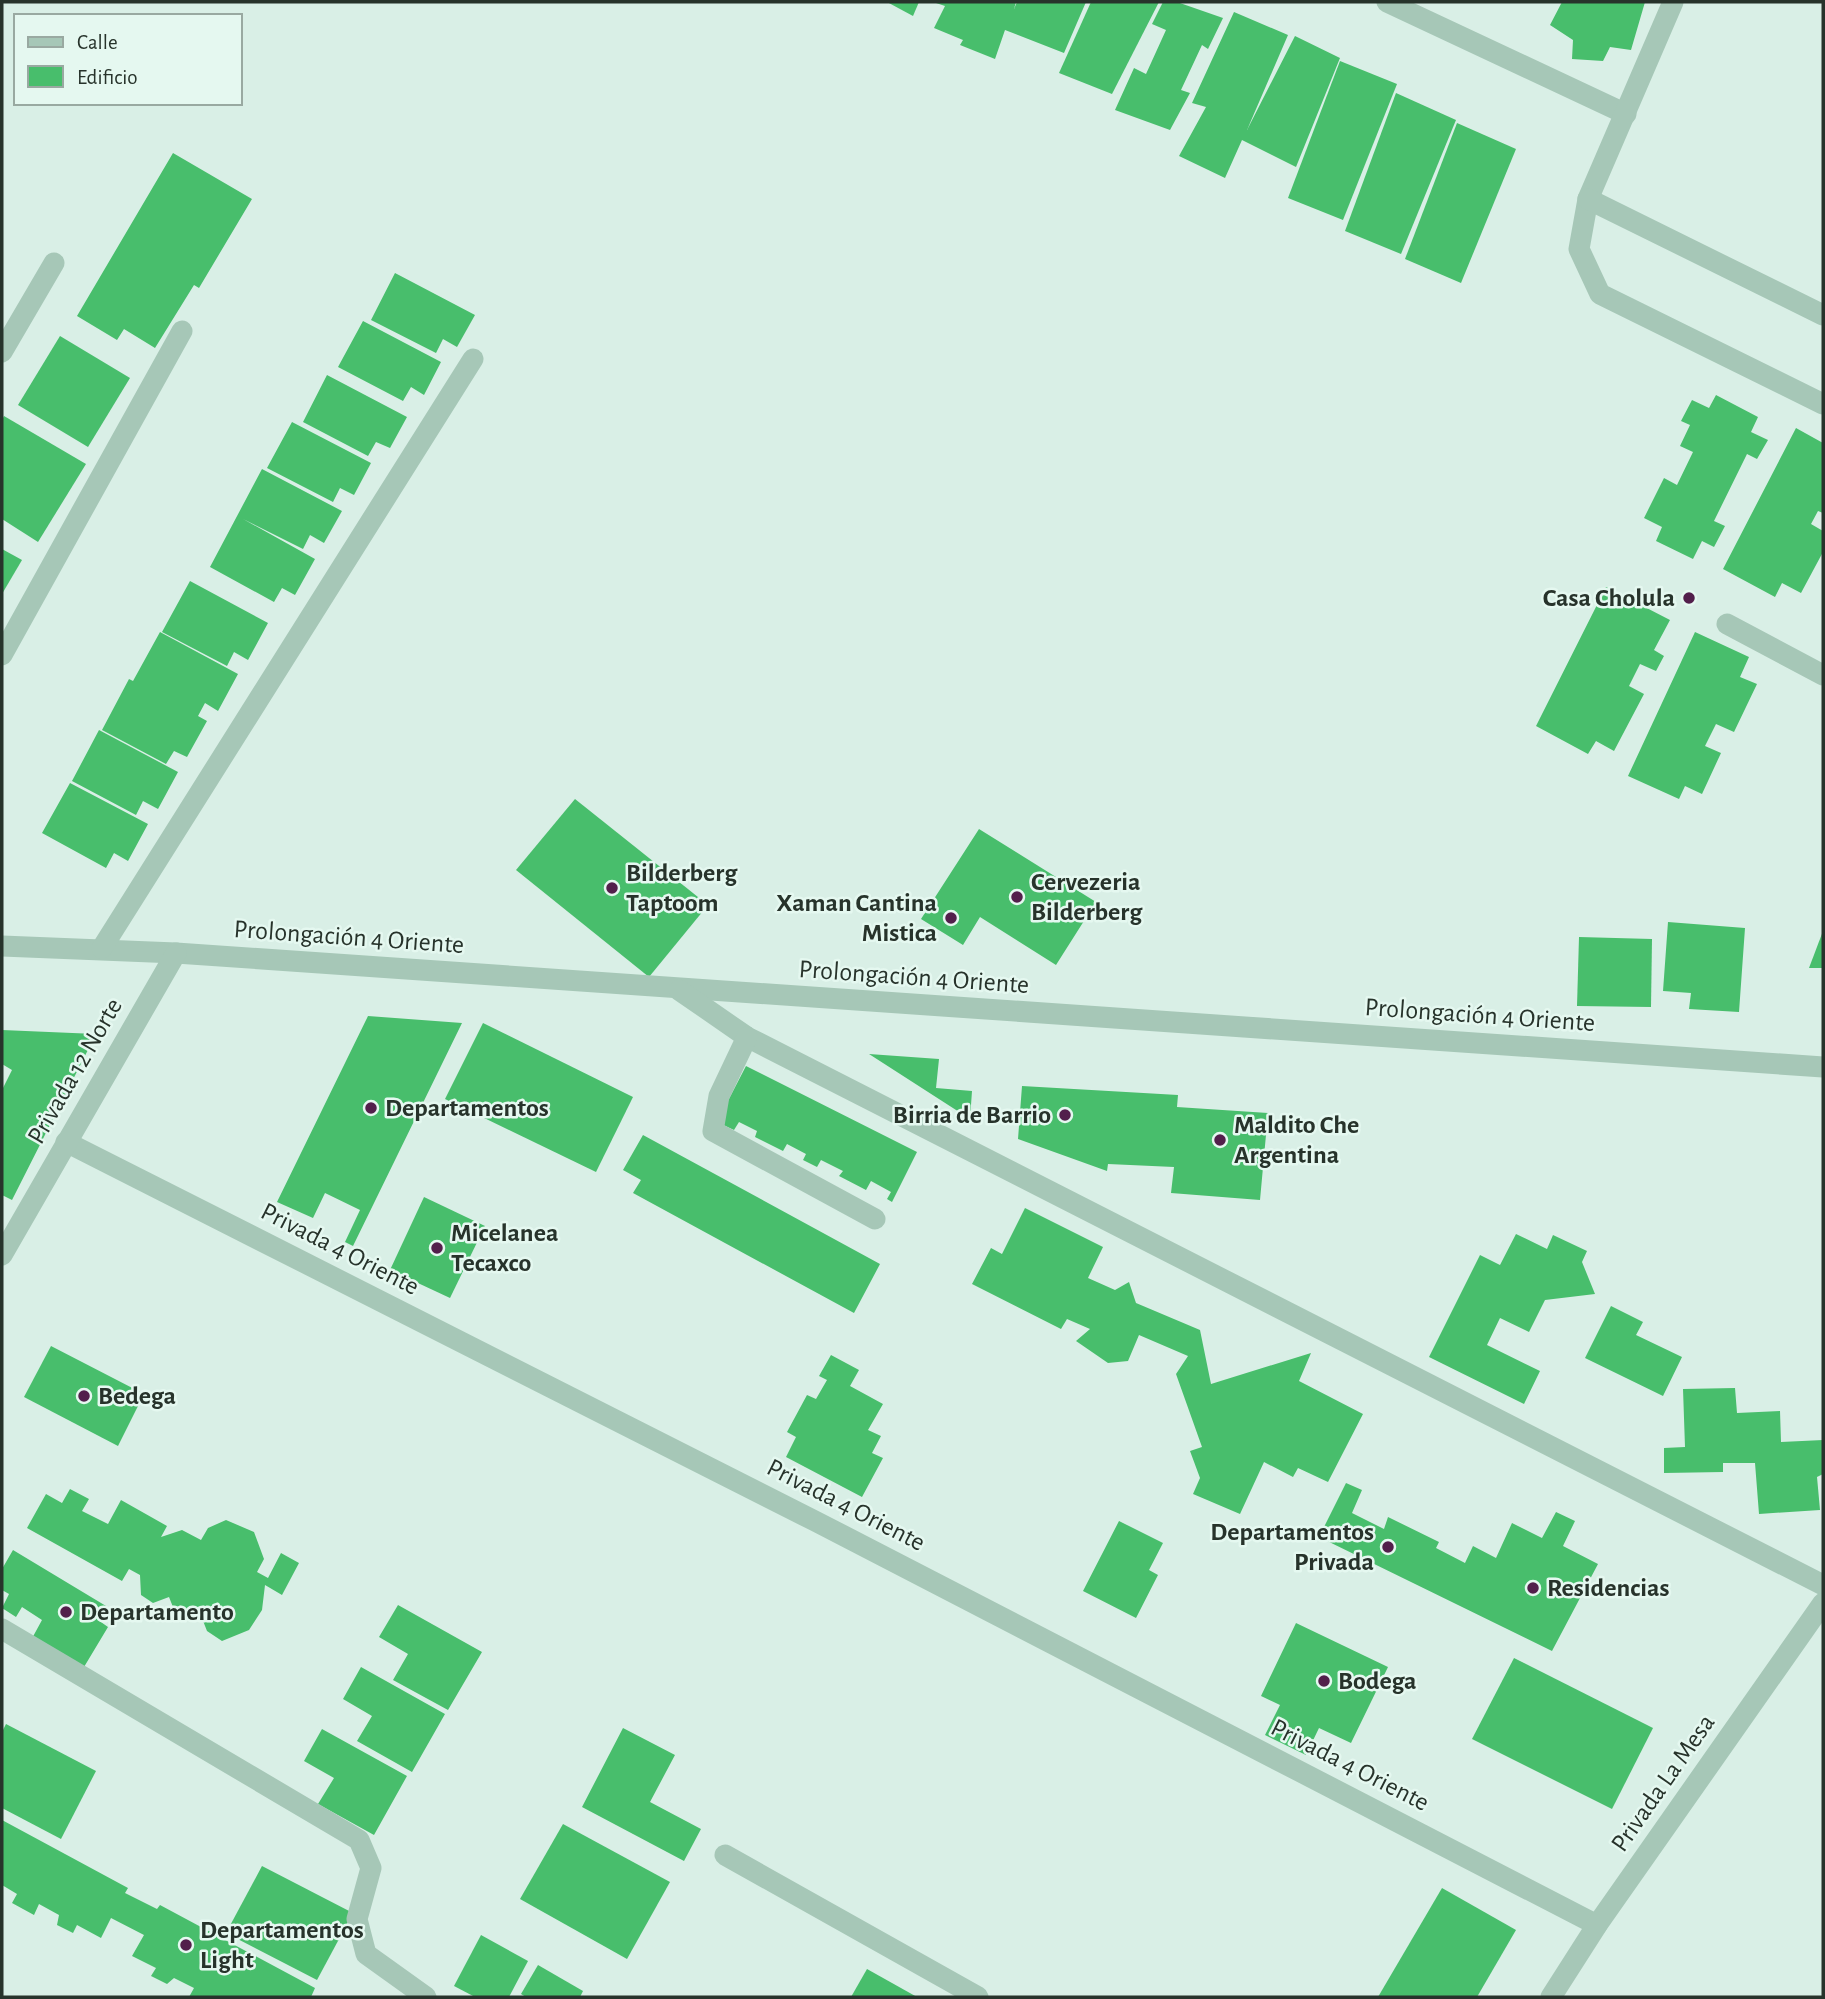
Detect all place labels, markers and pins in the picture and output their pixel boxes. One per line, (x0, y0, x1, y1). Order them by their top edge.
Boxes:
place label: Casa Cholula (1543, 585, 1675, 611)
marker: Casa Cholula (1681, 590, 1697, 606)
place label: Bilderberg Taptoom (626, 860, 738, 916)
place label: Cervezeria Bilderberg (1031, 869, 1143, 925)
marker: Bilderberg Taptoom (604, 880, 620, 896)
marker: Cervezeria Bilderberg (1009, 889, 1025, 905)
place label: Xaman Cantina Mistica (776, 890, 937, 946)
marker: Xaman Cantina Mistica (943, 910, 959, 926)
place label: Departamentos (385, 1095, 549, 1121)
marker: Departamentos (363, 1100, 379, 1116)
place label: Birria de Barrio (893, 1102, 1051, 1128)
marker: Birria de Barrio (1057, 1107, 1073, 1123)
place label: Maldito Che Argentina (1234, 1112, 1359, 1168)
marker: Maldito Che Argentina (1212, 1132, 1228, 1148)
place label: Micelanea Tecaxco (451, 1220, 558, 1276)
marker: Micelanea Tecaxco (429, 1240, 445, 1256)
place label: Bedega (98, 1383, 176, 1409)
marker: Bedega (76, 1388, 92, 1404)
place label: Departamentos Privada (1210, 1519, 1374, 1575)
marker: Departamentos Privada (1380, 1539, 1396, 1555)
place label: Residencias (1547, 1575, 1670, 1601)
marker: Residencias (1525, 1580, 1541, 1596)
place label: Departamento (80, 1599, 234, 1625)
marker: Departamento (58, 1604, 74, 1620)
place label: Bodega (1338, 1668, 1417, 1694)
marker: Bodega (1316, 1673, 1332, 1689)
place label: Departamentos Light (200, 1917, 364, 1973)
marker: Departamentos Light (178, 1937, 194, 1953)

